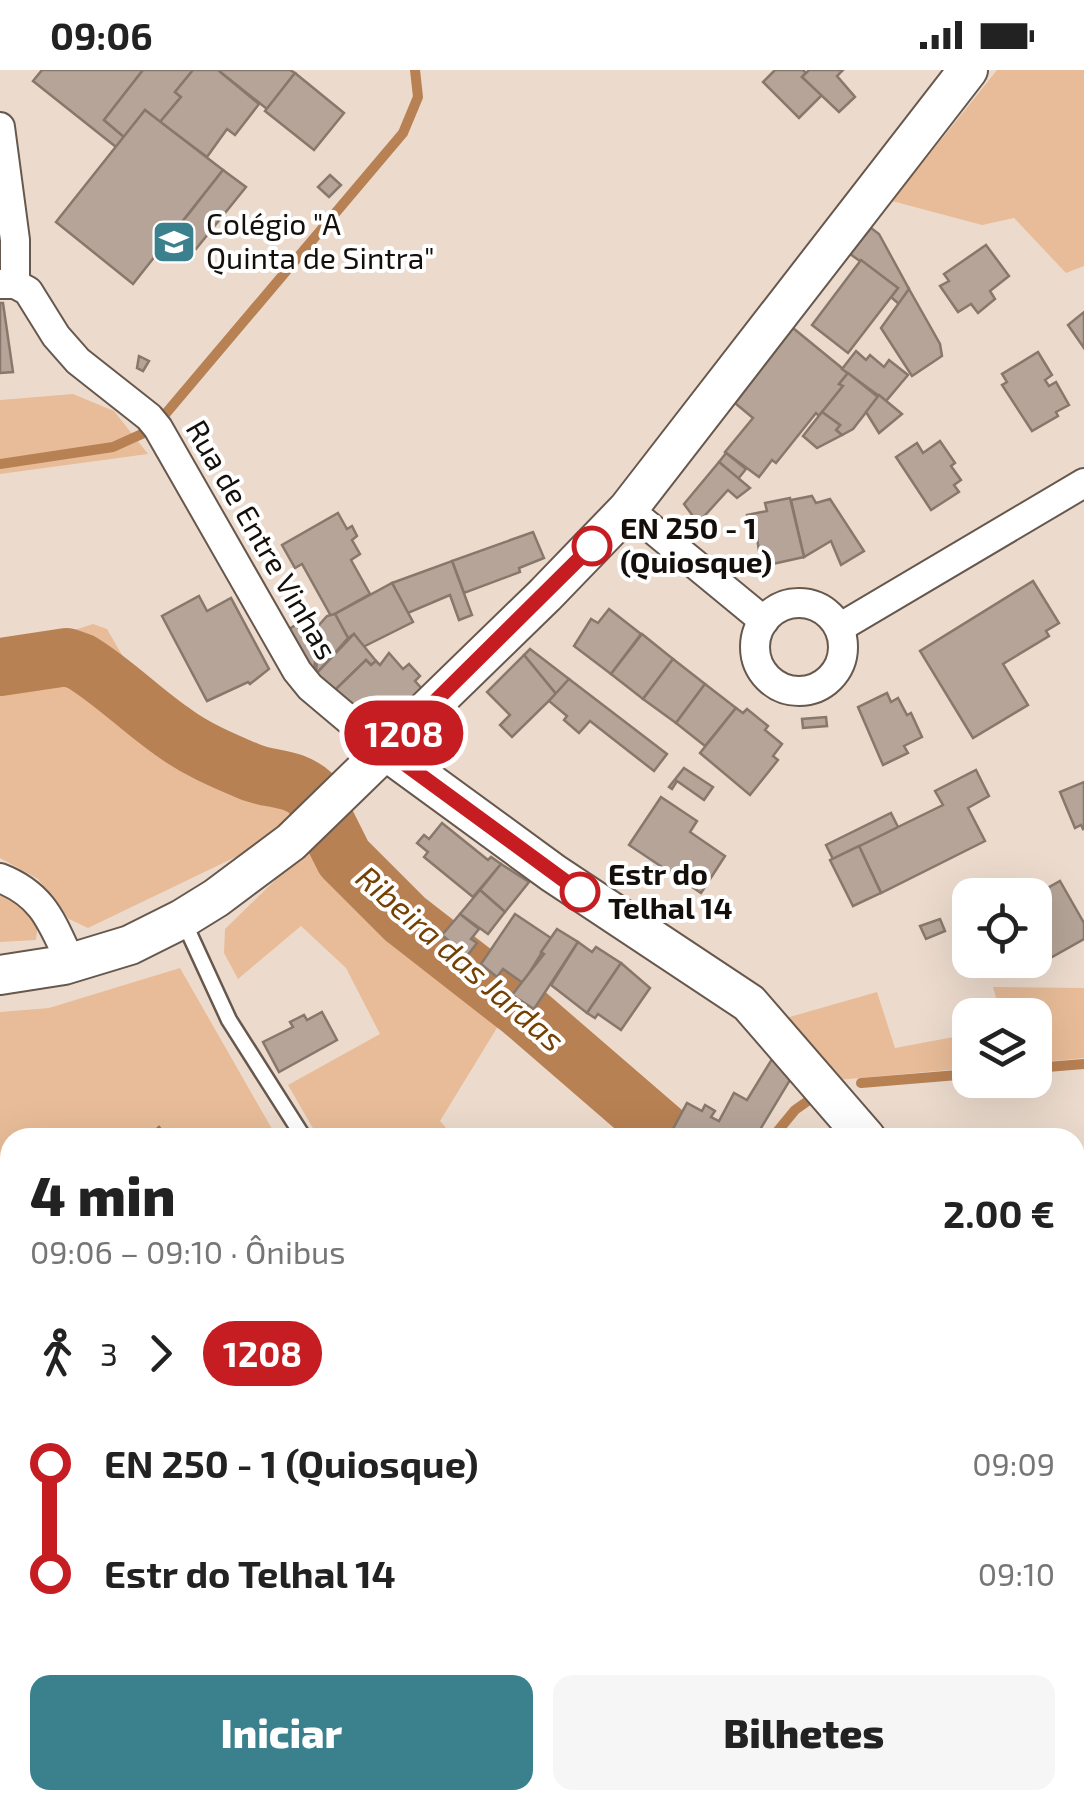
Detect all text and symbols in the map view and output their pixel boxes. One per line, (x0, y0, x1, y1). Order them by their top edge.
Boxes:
text: 09:06 (50, 12, 153, 58)
place label: Colégio "A Quinta de Sintra" (206, 205, 435, 275)
school or university icon: Colégio "A Quinta de Sintra" (151, 219, 197, 265)
street label: Rua de Entre Vinhas (180, 413, 346, 665)
place label: EN 250 - 1 (Quiosque) (620, 509, 772, 580)
marker: EN 250 - 1 (Quiosque) (573, 527, 611, 565)
line badge: 1208 (334, 700, 474, 766)
text: 1208 (364, 712, 444, 754)
place label: Estr do Telhal 14 (608, 855, 733, 925)
water label: Ribeira das Jardas (350, 857, 573, 1058)
marker: Estr do Telhal 14 (561, 873, 599, 911)
map controls (952, 878, 1052, 1098)
button: locate (952, 878, 1052, 978)
button: layers (952, 998, 1052, 1098)
text: 4 min (30, 1161, 176, 1227)
text: 2.00 € (943, 1190, 1055, 1236)
text: 09:06 – 09:10 · Ônibus (30, 1232, 346, 1270)
icon: walk (30, 1326, 85, 1381)
icon: forward (133, 1326, 188, 1381)
text: 1208 (223, 1332, 302, 1374)
text: 3 (100, 1334, 118, 1372)
text: EN 250 - 1 (Quiosque) (104, 1440, 478, 1486)
text: 09:09 (972, 1444, 1055, 1482)
text: Estr do Telhal 14 (104, 1550, 396, 1596)
text: 09:10 (978, 1554, 1055, 1592)
button: Iniciar (30, 1675, 533, 1790)
button: Bilhetes (553, 1675, 1055, 1790)

